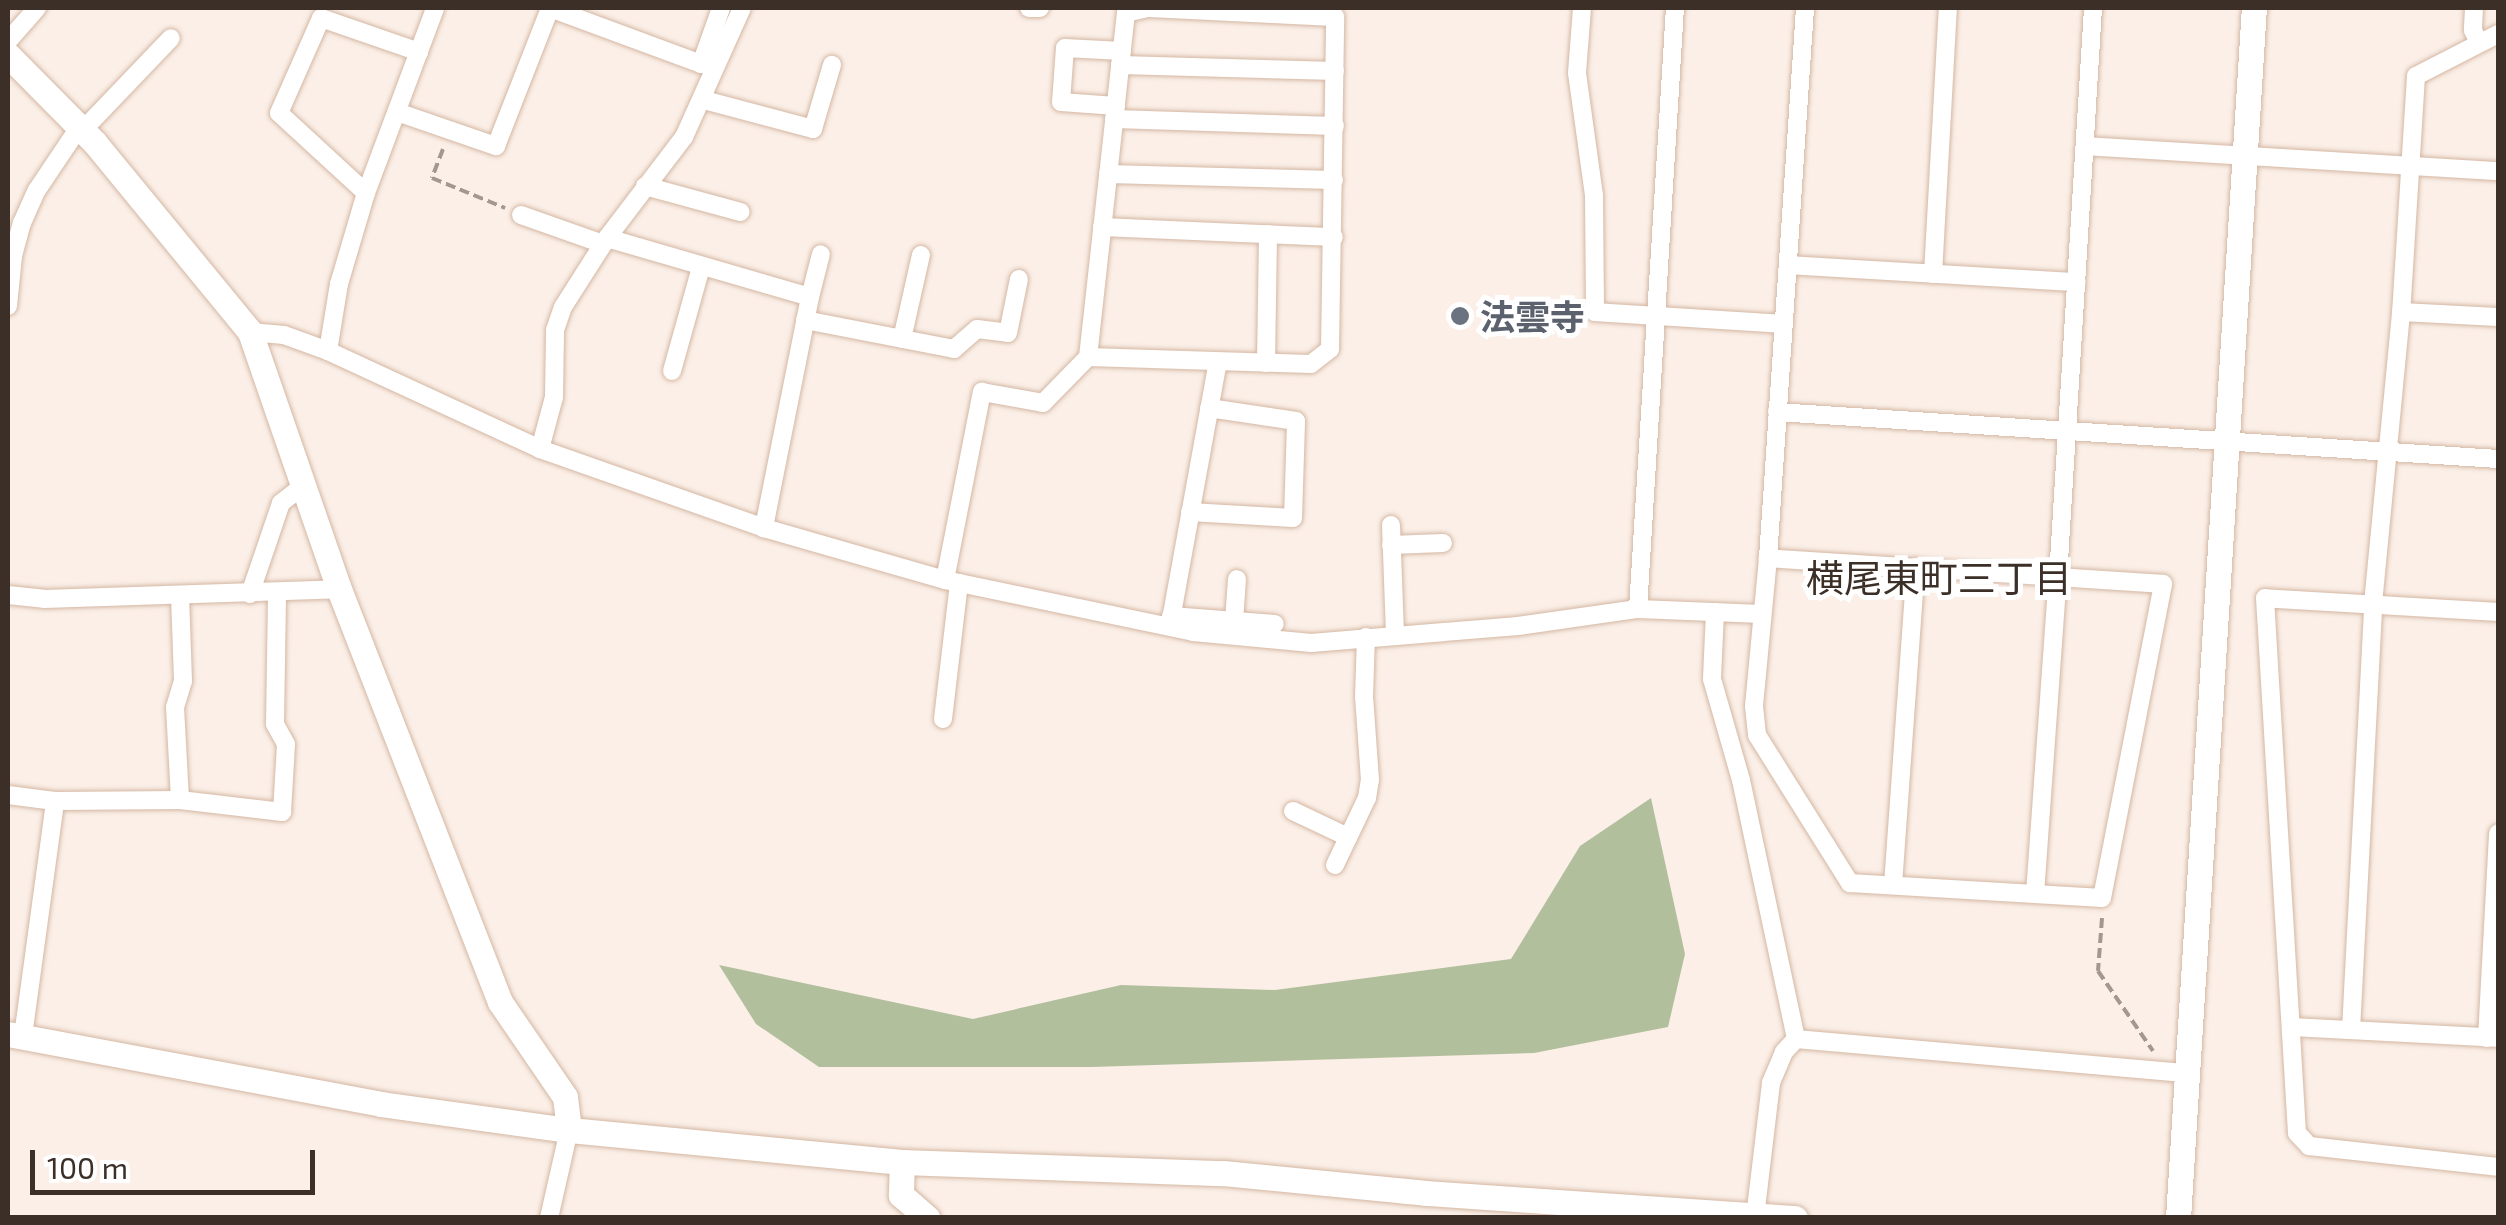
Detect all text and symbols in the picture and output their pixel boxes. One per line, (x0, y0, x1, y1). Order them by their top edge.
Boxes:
place label: 法雲寺 (1480, 295, 1585, 337)
marker: 法雲寺 (1449, 305, 1471, 327)
district label: 横尾東町三丁目 (1806, 555, 2072, 601)
scale bar (35, 1130, 320, 1192)
text: 100 m (47, 1149, 128, 1185)

